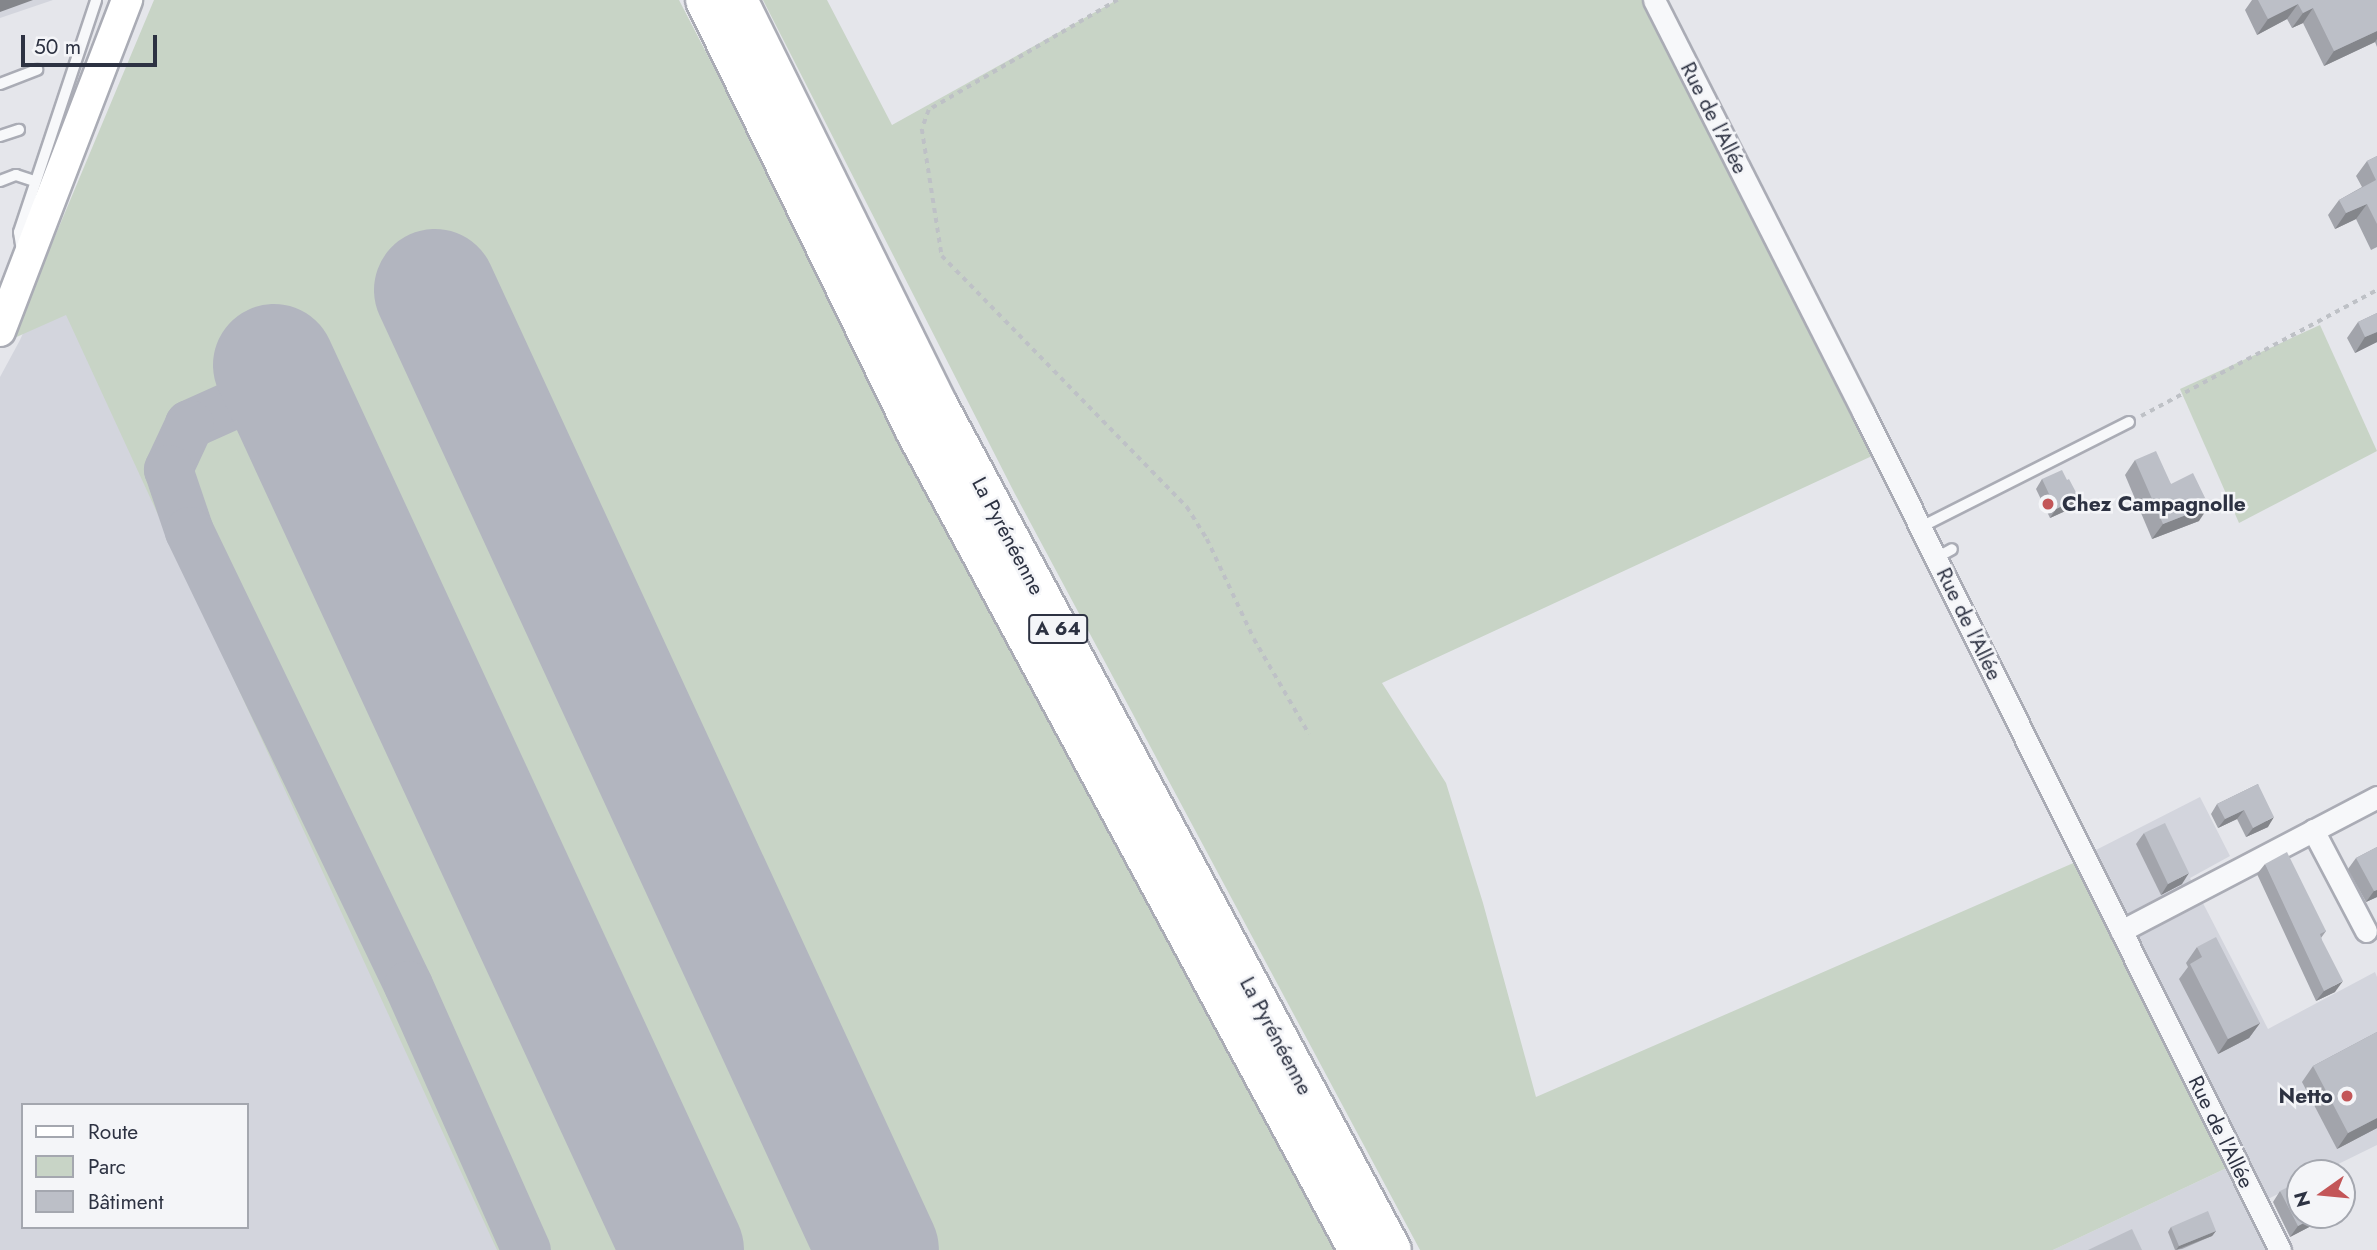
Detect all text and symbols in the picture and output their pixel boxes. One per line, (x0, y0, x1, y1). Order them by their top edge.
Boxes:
scale bar (24, 21, 161, 65)
text: 50 m (34, 32, 81, 62)
street label: Rue de l'Allée (1675, 58, 1753, 178)
street label: La Pyrénéenne (966, 473, 1050, 599)
place label: Chez Campagnolle (2062, 491, 2246, 517)
marker: Chez Campagnolle (2040, 496, 2056, 512)
street label: Rue de l'Allée (1931, 564, 2007, 684)
road number: A 64 (1026, 614, 1090, 644)
street label: La Pyrénéenne (1234, 973, 1318, 1099)
street label: Rue de l'Allée (2183, 1072, 2259, 1192)
place label: Netto (2279, 1083, 2333, 1109)
marker: Netto (2339, 1088, 2355, 1104)
legend (21, 1103, 248, 1229)
text: Route (88, 1117, 138, 1147)
text: Parc (88, 1152, 126, 1182)
north arrow (2286, 1159, 2356, 1229)
text: Bâtiment (88, 1187, 164, 1217)
text: N (2287, 1188, 2317, 1210)

